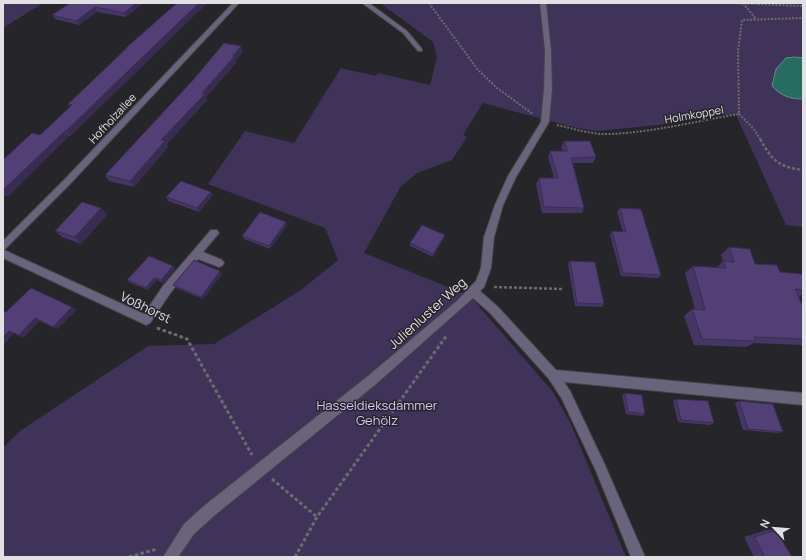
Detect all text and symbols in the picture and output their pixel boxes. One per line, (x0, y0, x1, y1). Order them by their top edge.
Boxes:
street label: Hofholzallee (85, 89, 140, 146)
street label: Holmkoppel (663, 101, 725, 127)
street label: Julienluster Weg (384, 273, 470, 353)
street label: Voßhorst (118, 287, 174, 327)
park label: Hasseldieksdammer Gehölz (316, 396, 438, 429)
north arrow (754, 508, 794, 548)
text: N (756, 516, 773, 530)

